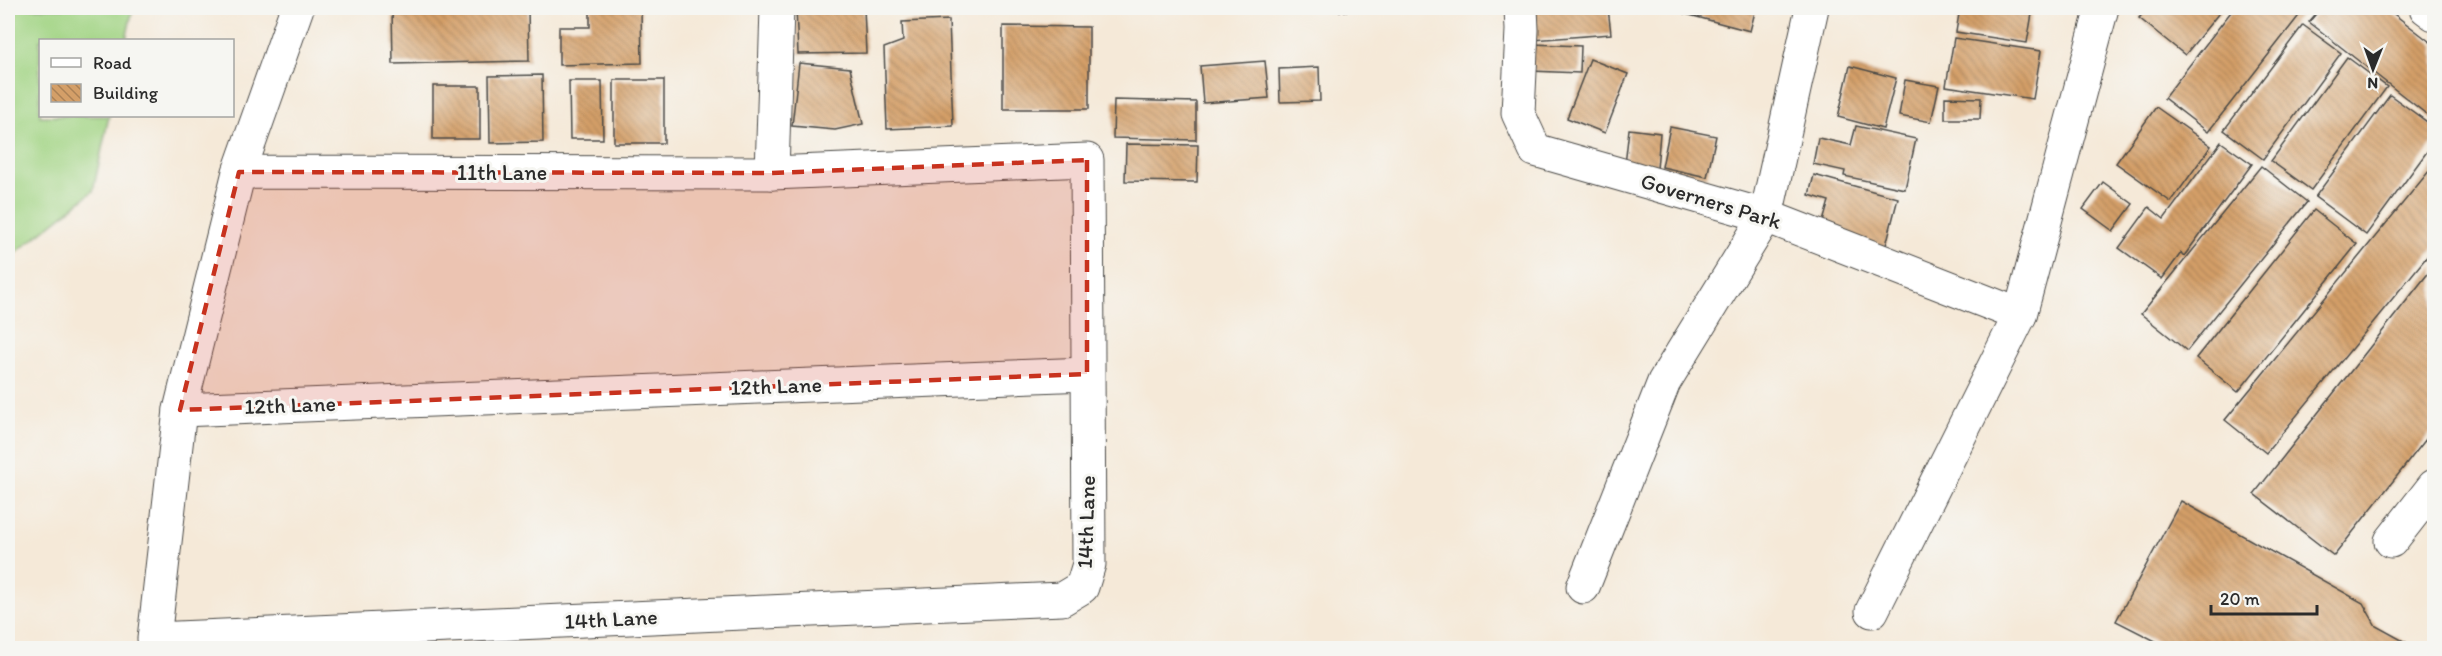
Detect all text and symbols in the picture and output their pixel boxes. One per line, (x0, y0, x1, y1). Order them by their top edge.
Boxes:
legend (39, 39, 234, 117)
north arrow (2343, 39, 2403, 99)
text: Road (93, 52, 132, 74)
text: N (2367, 74, 2378, 93)
text: Building (93, 82, 159, 104)
street label: 11th Lane (457, 159, 547, 186)
street label: Governers Park (1638, 167, 1785, 235)
street label: 12th Lane (730, 371, 822, 401)
street label: 12th Lane (244, 390, 336, 420)
street label: 14th Lane (1071, 475, 1101, 569)
scale bar (2211, 578, 2318, 616)
text: 20 m (2220, 588, 2260, 610)
street label: 14th Lane (564, 603, 658, 635)

